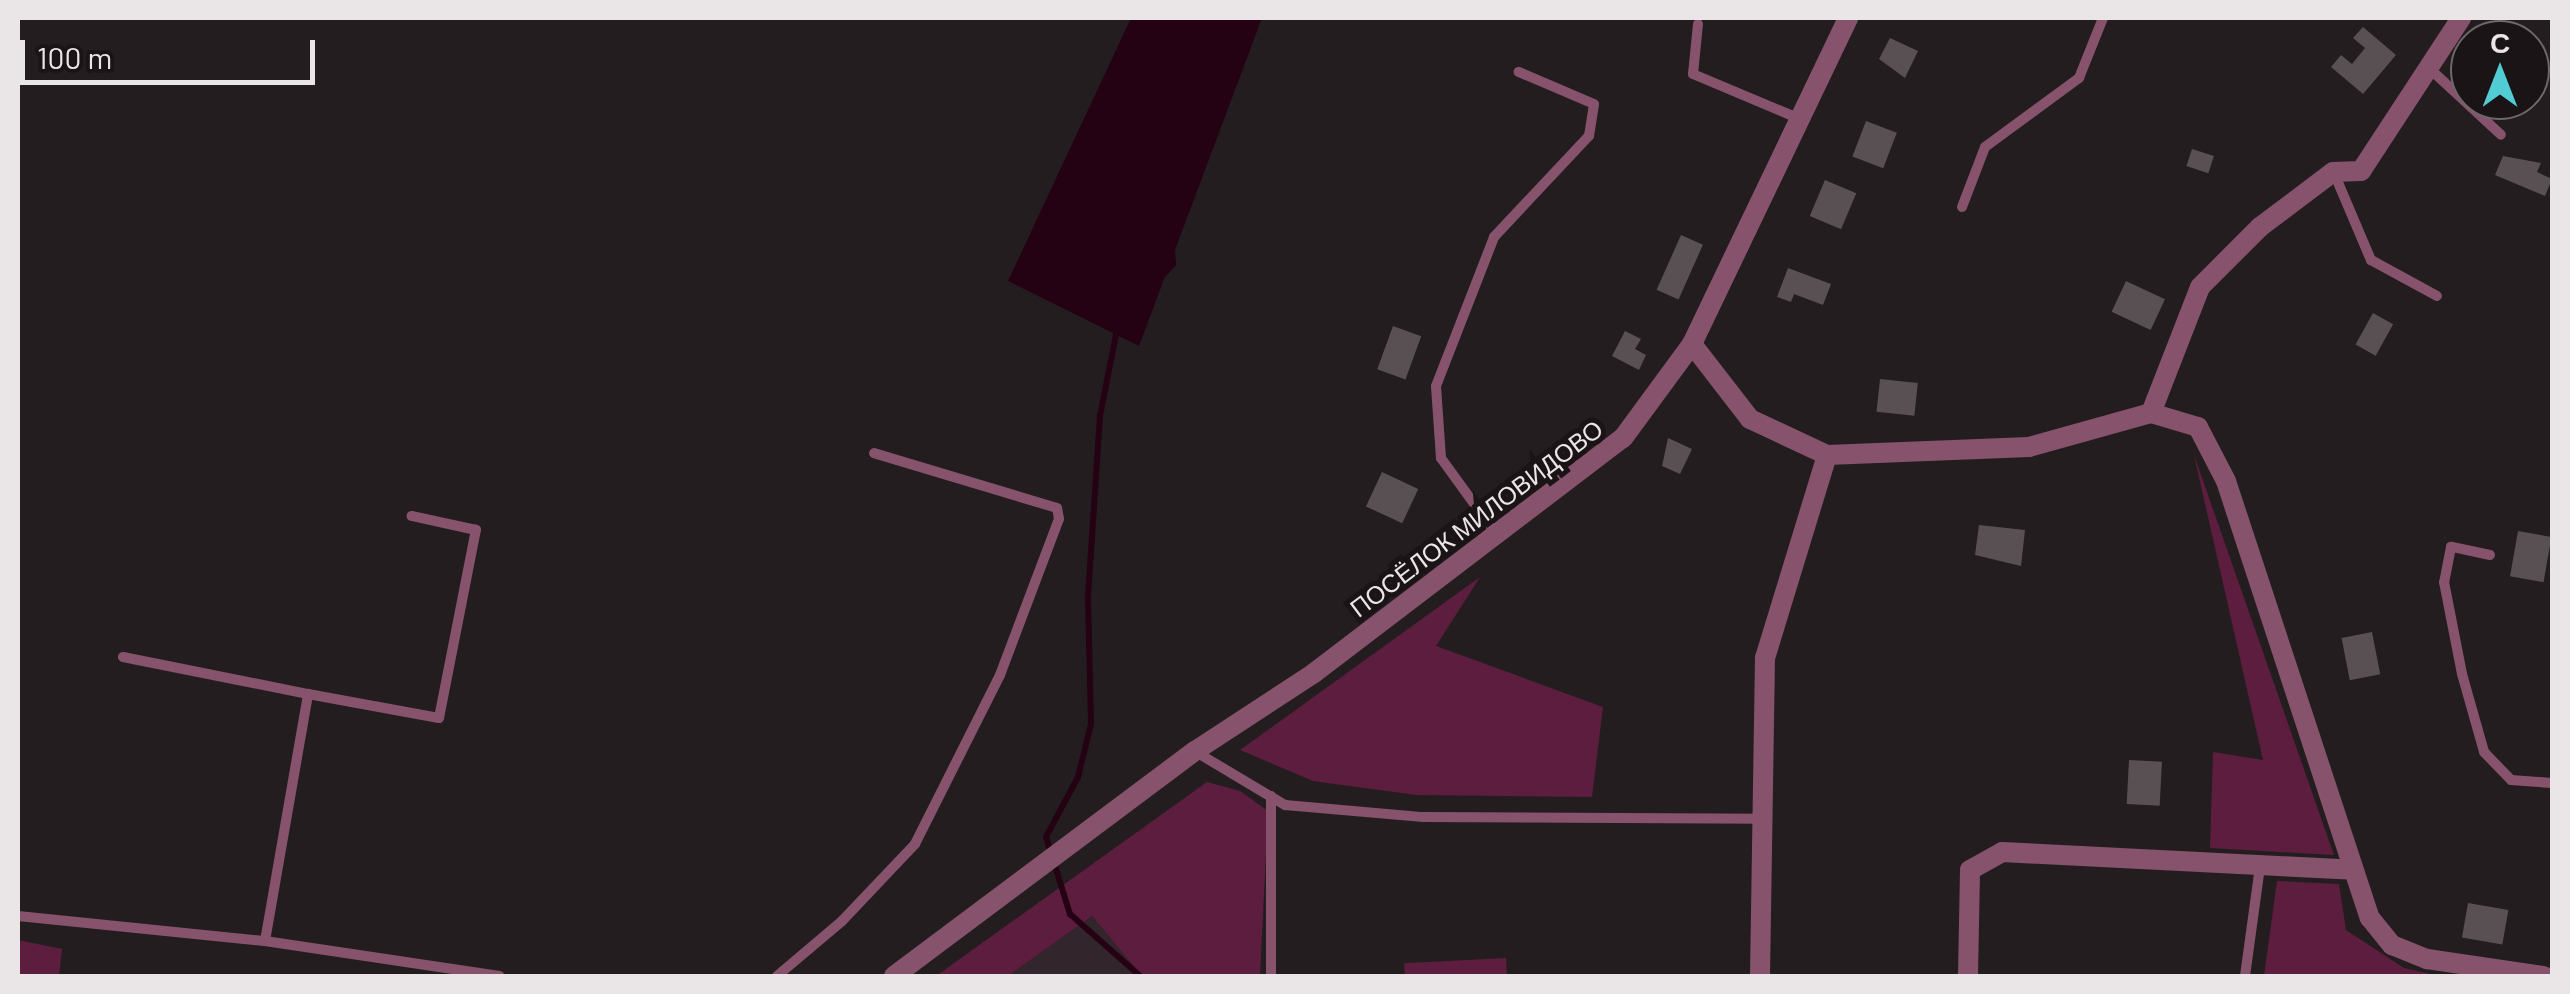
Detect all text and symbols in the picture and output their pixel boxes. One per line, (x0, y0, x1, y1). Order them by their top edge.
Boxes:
scale bar (25, 20, 320, 82)
north arrow (2450, 20, 2550, 120)
text: С (2490, 25, 2510, 59)
text: 100 m (37, 39, 112, 75)
street label: ПОСЁЛОК МИЛОВИДОВО (1344, 413, 1608, 623)

